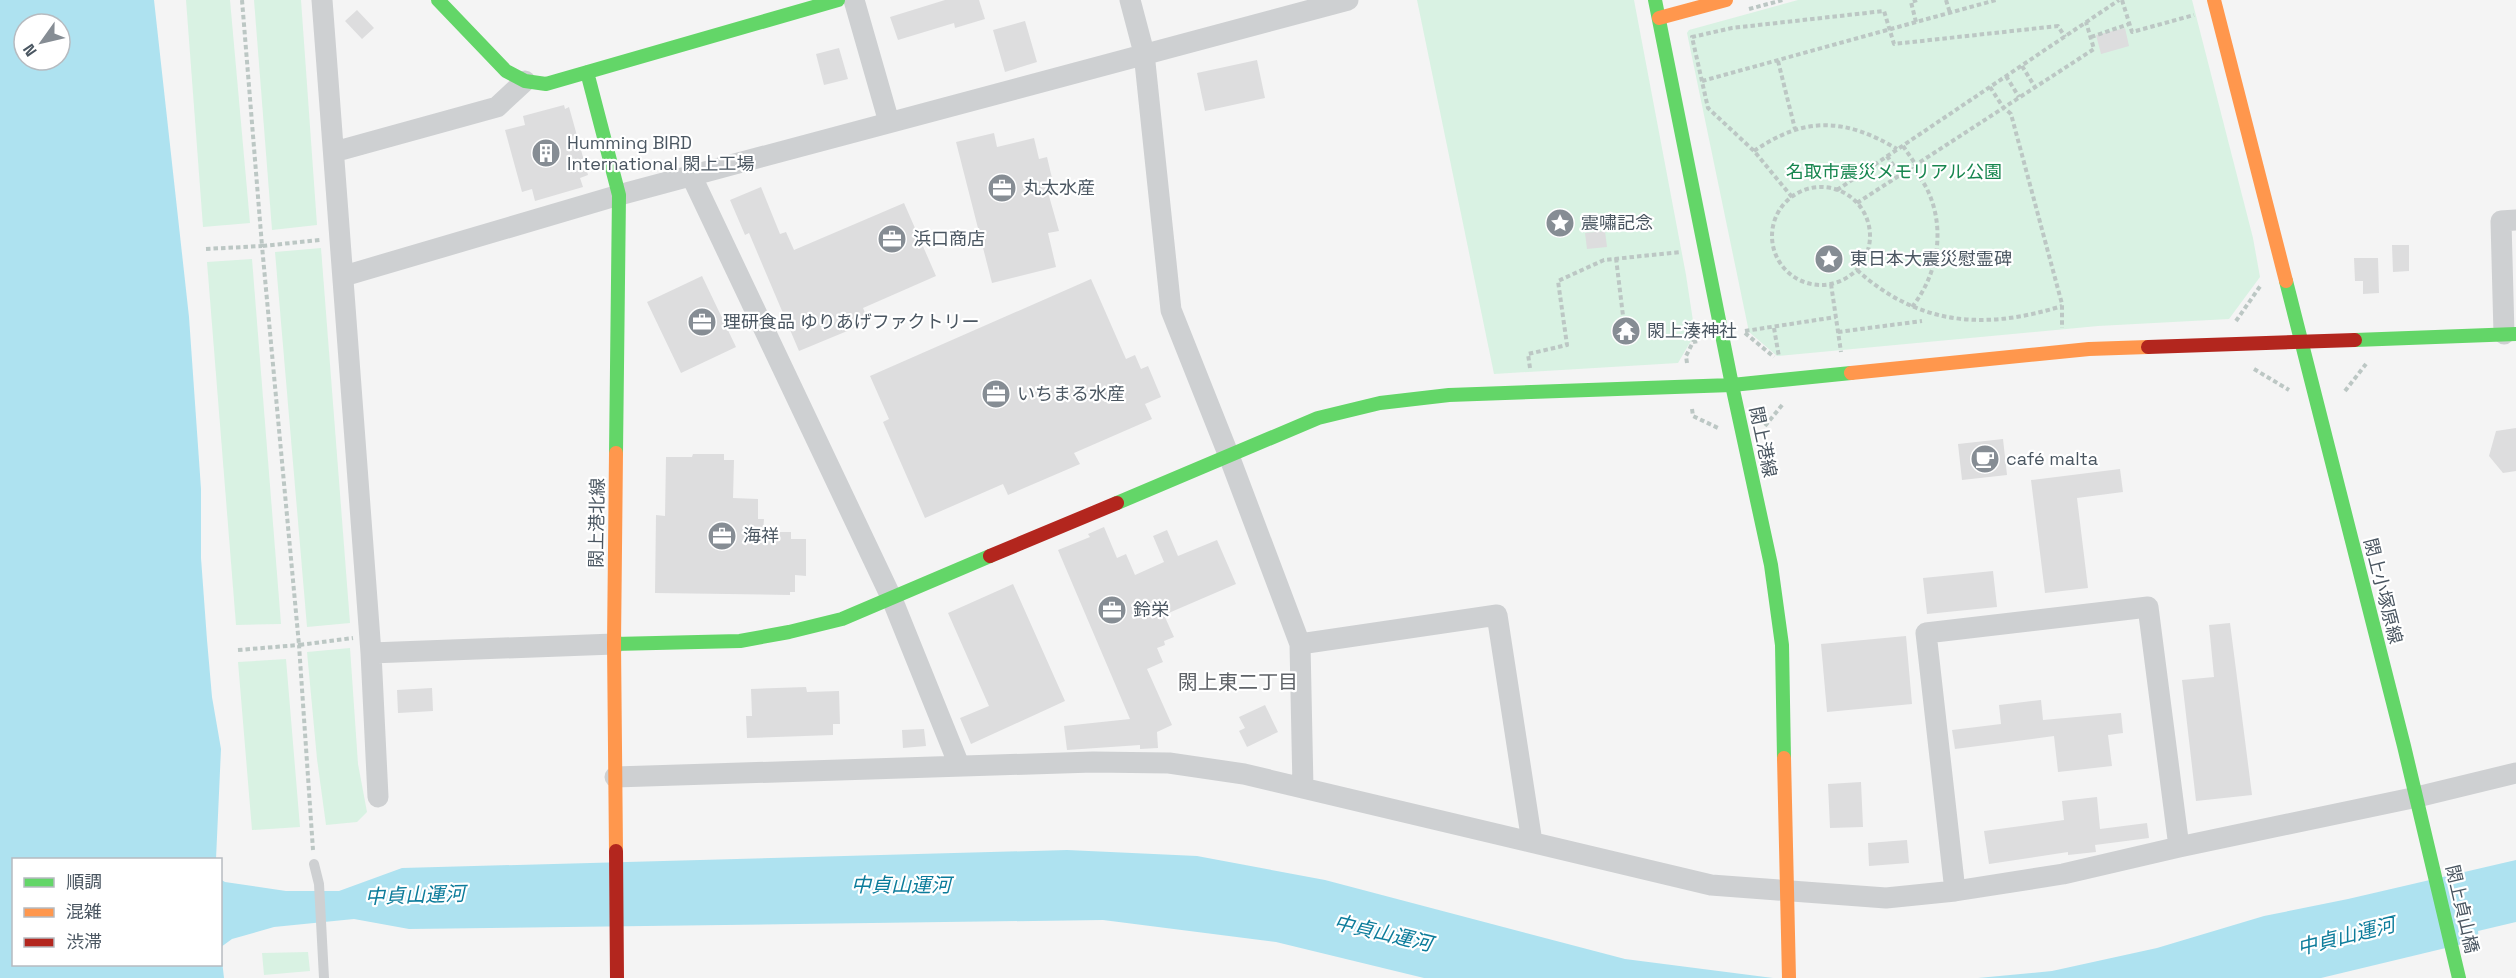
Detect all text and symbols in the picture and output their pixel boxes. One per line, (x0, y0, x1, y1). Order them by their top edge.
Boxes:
north arrow (12, 12, 72, 72)
text: N (18, 40, 42, 60)
place label: Humming BIRD International 閖上工場 (567, 131, 755, 175)
building icon: Humming BIRD International 閖上工場 (530, 137, 562, 169)
park label: 名取市震災メモリアル公園 (1786, 160, 2002, 183)
office icon: 丸太水産 (986, 172, 1018, 204)
place label: 丸太水産 (1023, 176, 1095, 199)
place icon: 震嘯記念 (1544, 207, 1576, 239)
place label: 震嘯記念 (1581, 211, 1653, 234)
office icon: 浜口商店 (876, 223, 908, 255)
place label: 浜口商店 (913, 227, 985, 250)
place icon: 東日本大震災慰霊碑 (1813, 243, 1845, 275)
place label: 東日本大震災慰霊碑 (1850, 247, 2012, 270)
office icon: 理研食品 ゆりあげファクトリー (686, 306, 718, 338)
place label: 理研食品 ゆりあげファクトリー (723, 310, 980, 333)
temple icon: 閖上湊神社 (1610, 315, 1642, 347)
place label: 閖上湊神社 (1647, 319, 1737, 342)
office icon: いちまる水産 (980, 378, 1012, 410)
place label: いちまる水産 (1017, 382, 1125, 405)
street label: 閖上港線 (1745, 404, 1782, 480)
cafe icon: café malta (1969, 443, 2001, 475)
place label: café malta (2006, 447, 2098, 470)
street label: 閖上港北線 (584, 478, 609, 568)
office icon: 海祥 (706, 520, 738, 552)
place label: 海祥 (743, 524, 779, 547)
street label: 閖上小塚原線 (2359, 536, 2408, 646)
office icon: 鈴栄 (1096, 594, 1128, 626)
place label: 鈴栄 (1133, 598, 1169, 621)
district label: 閖上東二丁目 (1178, 669, 1298, 695)
legend (12, 858, 222, 966)
street label: 閖上貞山橋 (2441, 862, 2484, 955)
text: 順調 (66, 870, 102, 893)
water label: 中貞山運河 (851, 872, 955, 898)
water label: 中貞山運河 (365, 880, 469, 910)
text: 混雑 (66, 900, 102, 923)
water label: 中貞山運河 (1331, 909, 1439, 958)
water label: 中貞山運河 (2294, 910, 2402, 961)
text: 渋滞 (66, 930, 102, 953)

